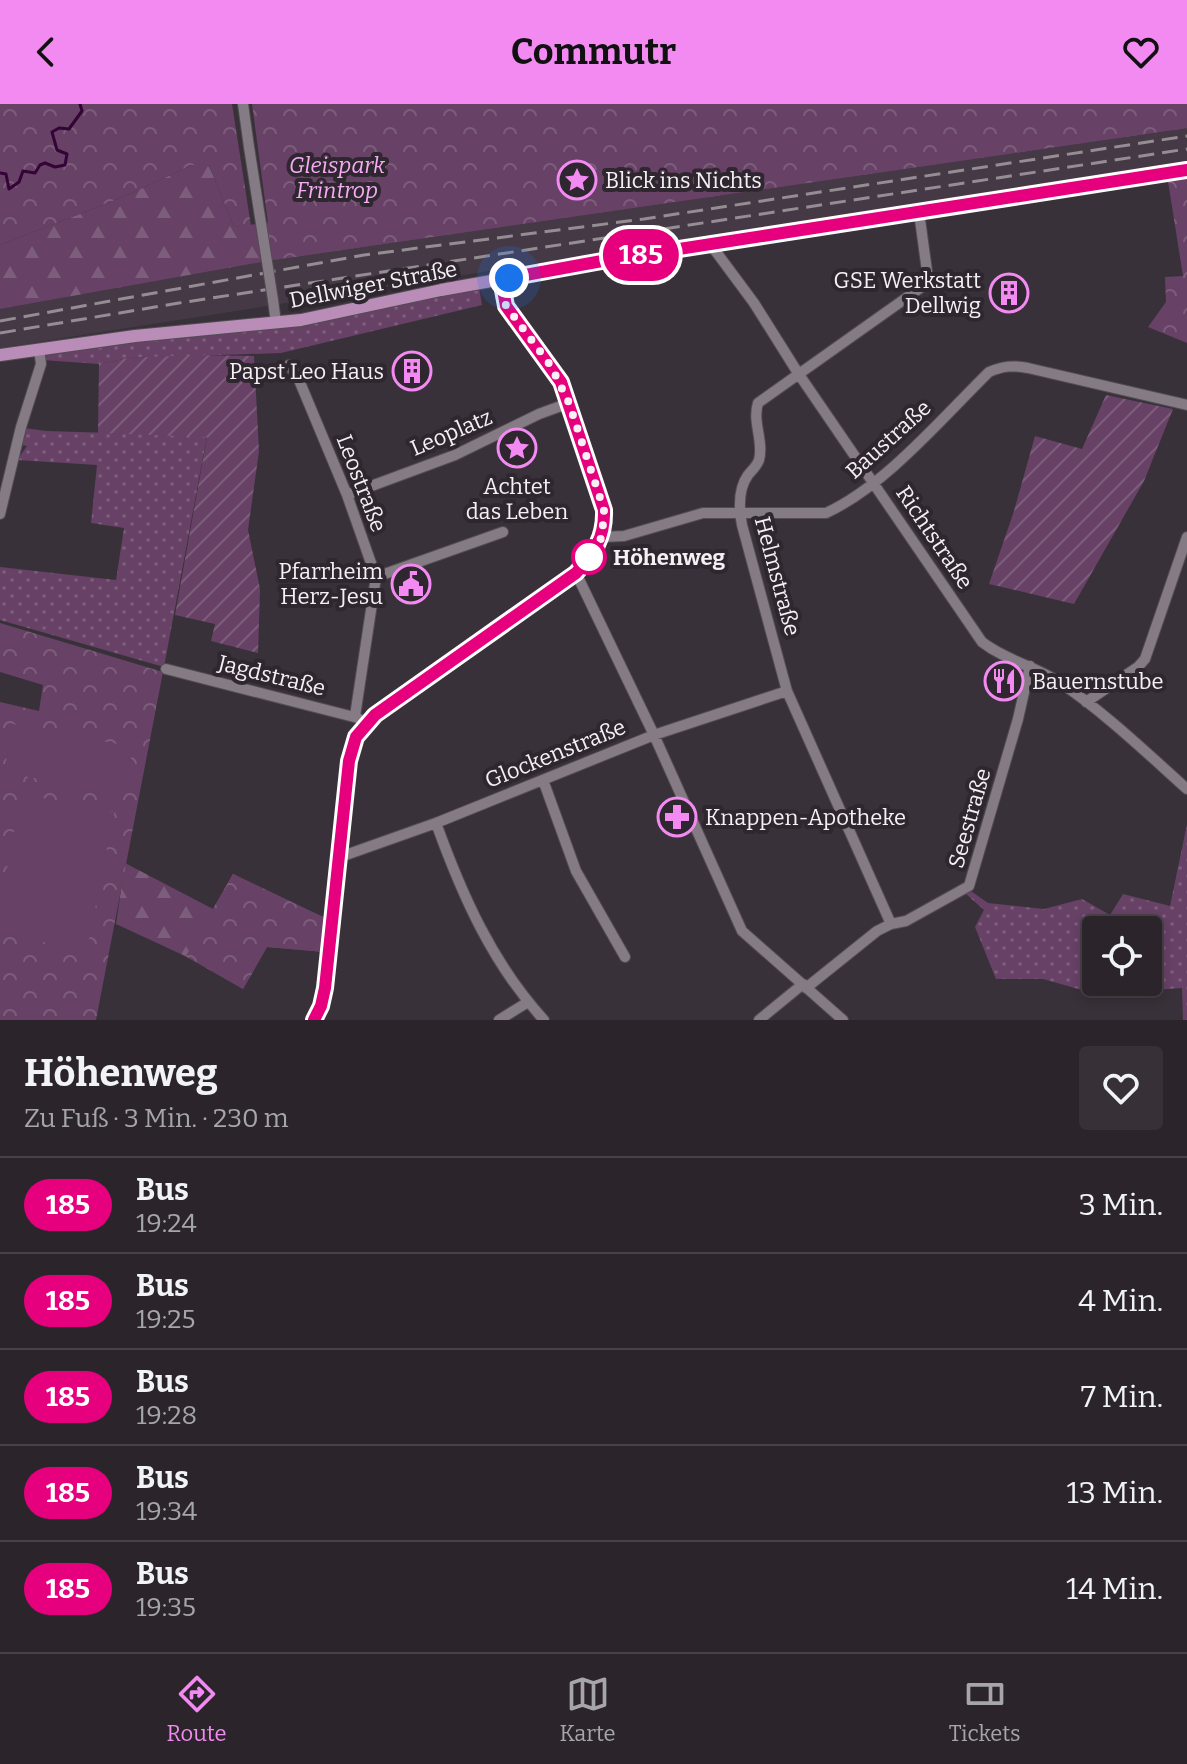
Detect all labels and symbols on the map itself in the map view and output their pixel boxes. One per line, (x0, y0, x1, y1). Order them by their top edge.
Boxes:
park label: Gleispark Frintrop (289, 152, 386, 204)
place icon: Blick ins Nichts (556, 159, 598, 201)
place label: Blick ins Nichts (605, 167, 762, 194)
line badge: 185 (595, 229, 687, 281)
street label: Dellwiger Straße (287, 255, 459, 314)
your location (489, 258, 529, 298)
place label: GSE Werkstatt Dellwig (833, 267, 981, 319)
building icon: GSE Werkstatt Dellwig (988, 272, 1030, 314)
building icon: Papst Leo Haus (391, 350, 433, 392)
place label: Papst Leo Haus (229, 358, 384, 385)
street label: Baustraße (840, 394, 936, 485)
street label: Leoplatz (406, 403, 496, 462)
place icon: Achtet das Leben (496, 427, 538, 469)
street label: Leostraße (331, 431, 392, 536)
place label: Achtet das Leben (466, 473, 568, 525)
street label: Richtstraße (890, 481, 979, 594)
street label: Helmstraße (749, 514, 806, 639)
marker: Höhenweg (572, 540, 606, 574)
place label: Höhenweg (613, 544, 726, 571)
place label: Pfarrheim Herz-Jesu (279, 558, 383, 610)
public building icon: Pfarrheim Herz-Jesu (390, 563, 432, 605)
street label: Jagdstraße (214, 649, 328, 702)
restaurant icon: Bauernstube (983, 660, 1025, 702)
place label: Bauernstube (1032, 668, 1164, 695)
street label: Glockenstraße (481, 713, 629, 794)
street label: Seestraße (942, 765, 997, 871)
pharmacy icon: Knappen-Apotheke (656, 796, 698, 838)
place label: Knappen-Apotheke (705, 804, 906, 831)

